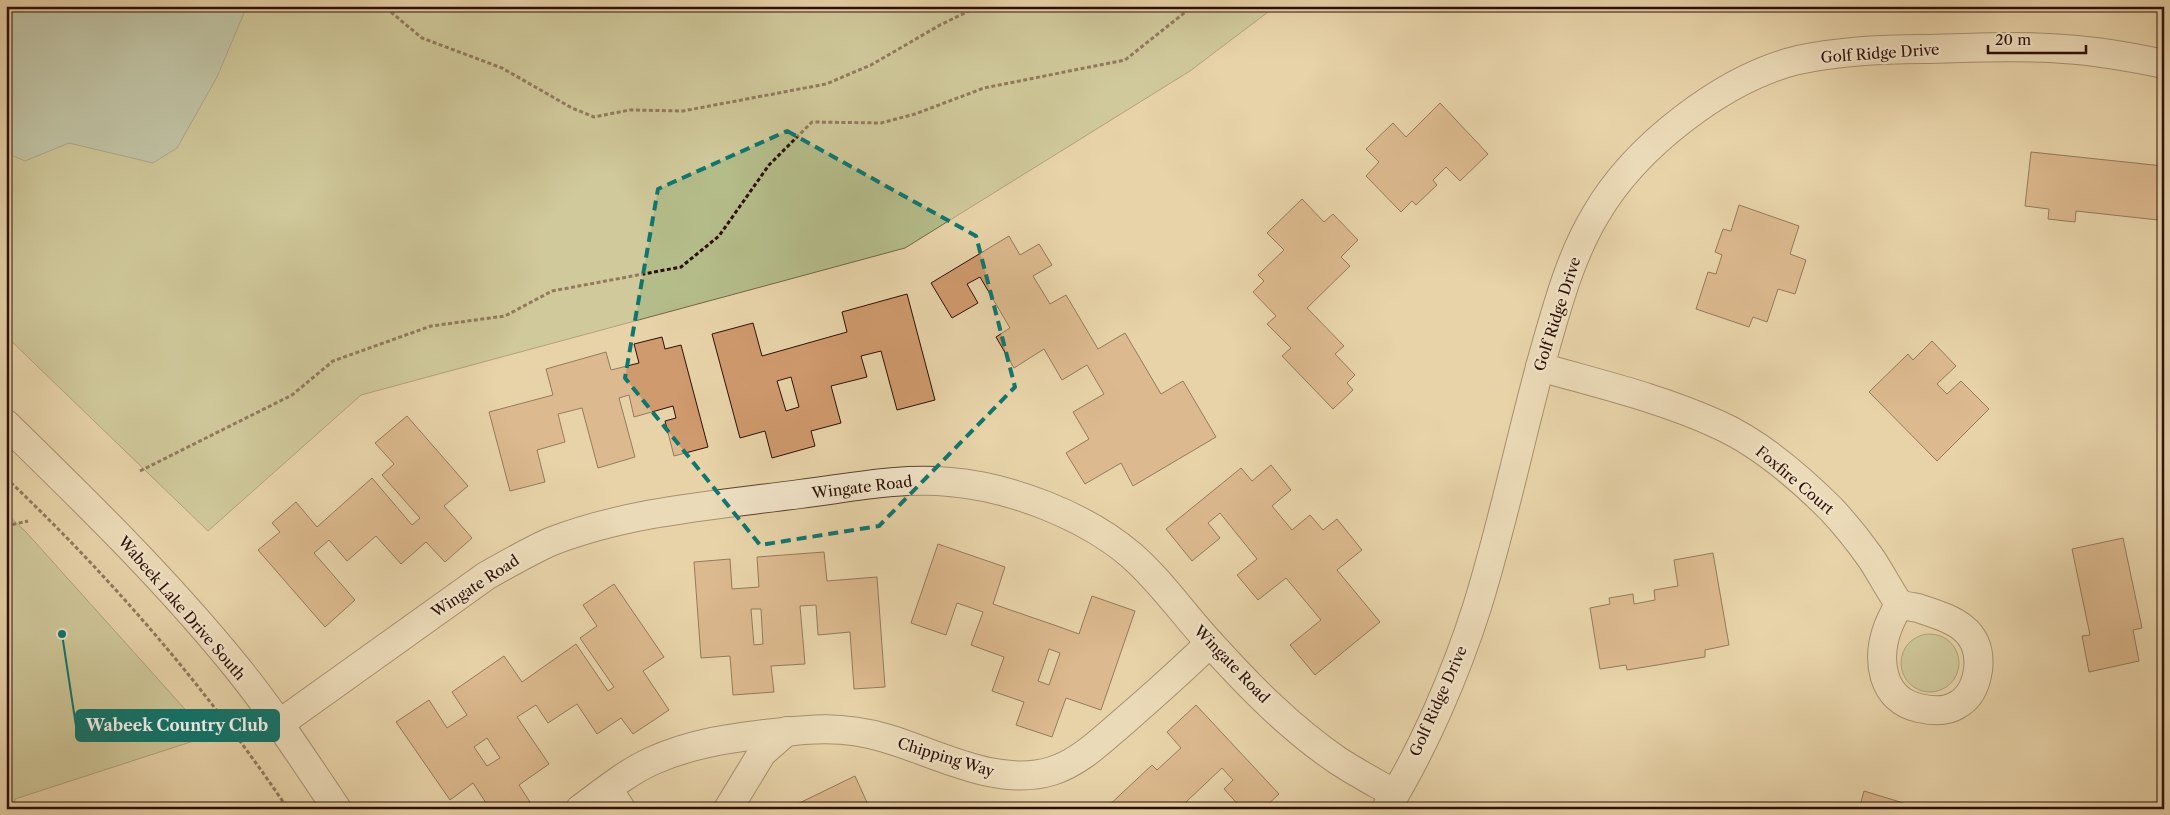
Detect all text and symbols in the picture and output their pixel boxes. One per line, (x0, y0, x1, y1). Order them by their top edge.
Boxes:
scale bar (1988, 22, 2085, 54)
text: 20 m (1995, 30, 2031, 49)
street label: Golf Ridge Drive (1820, 39, 1940, 67)
street label: Golf Ridge Drive (1530, 254, 1584, 374)
street label: Foxfire Court (1752, 442, 1838, 519)
street label: Wingate Road (810, 471, 913, 503)
street label: Wabeek Lake Drive South (114, 531, 250, 684)
street label: Wingate Road (427, 551, 523, 622)
street label: Wingate Road (1189, 620, 1274, 707)
street label: Golf Ridge Drive (1405, 643, 1471, 759)
callout: Wabeek Country Club (76, 710, 279, 741)
text: Wabeek Country Club (85, 715, 268, 735)
street label: Chipping Way (895, 733, 997, 781)

